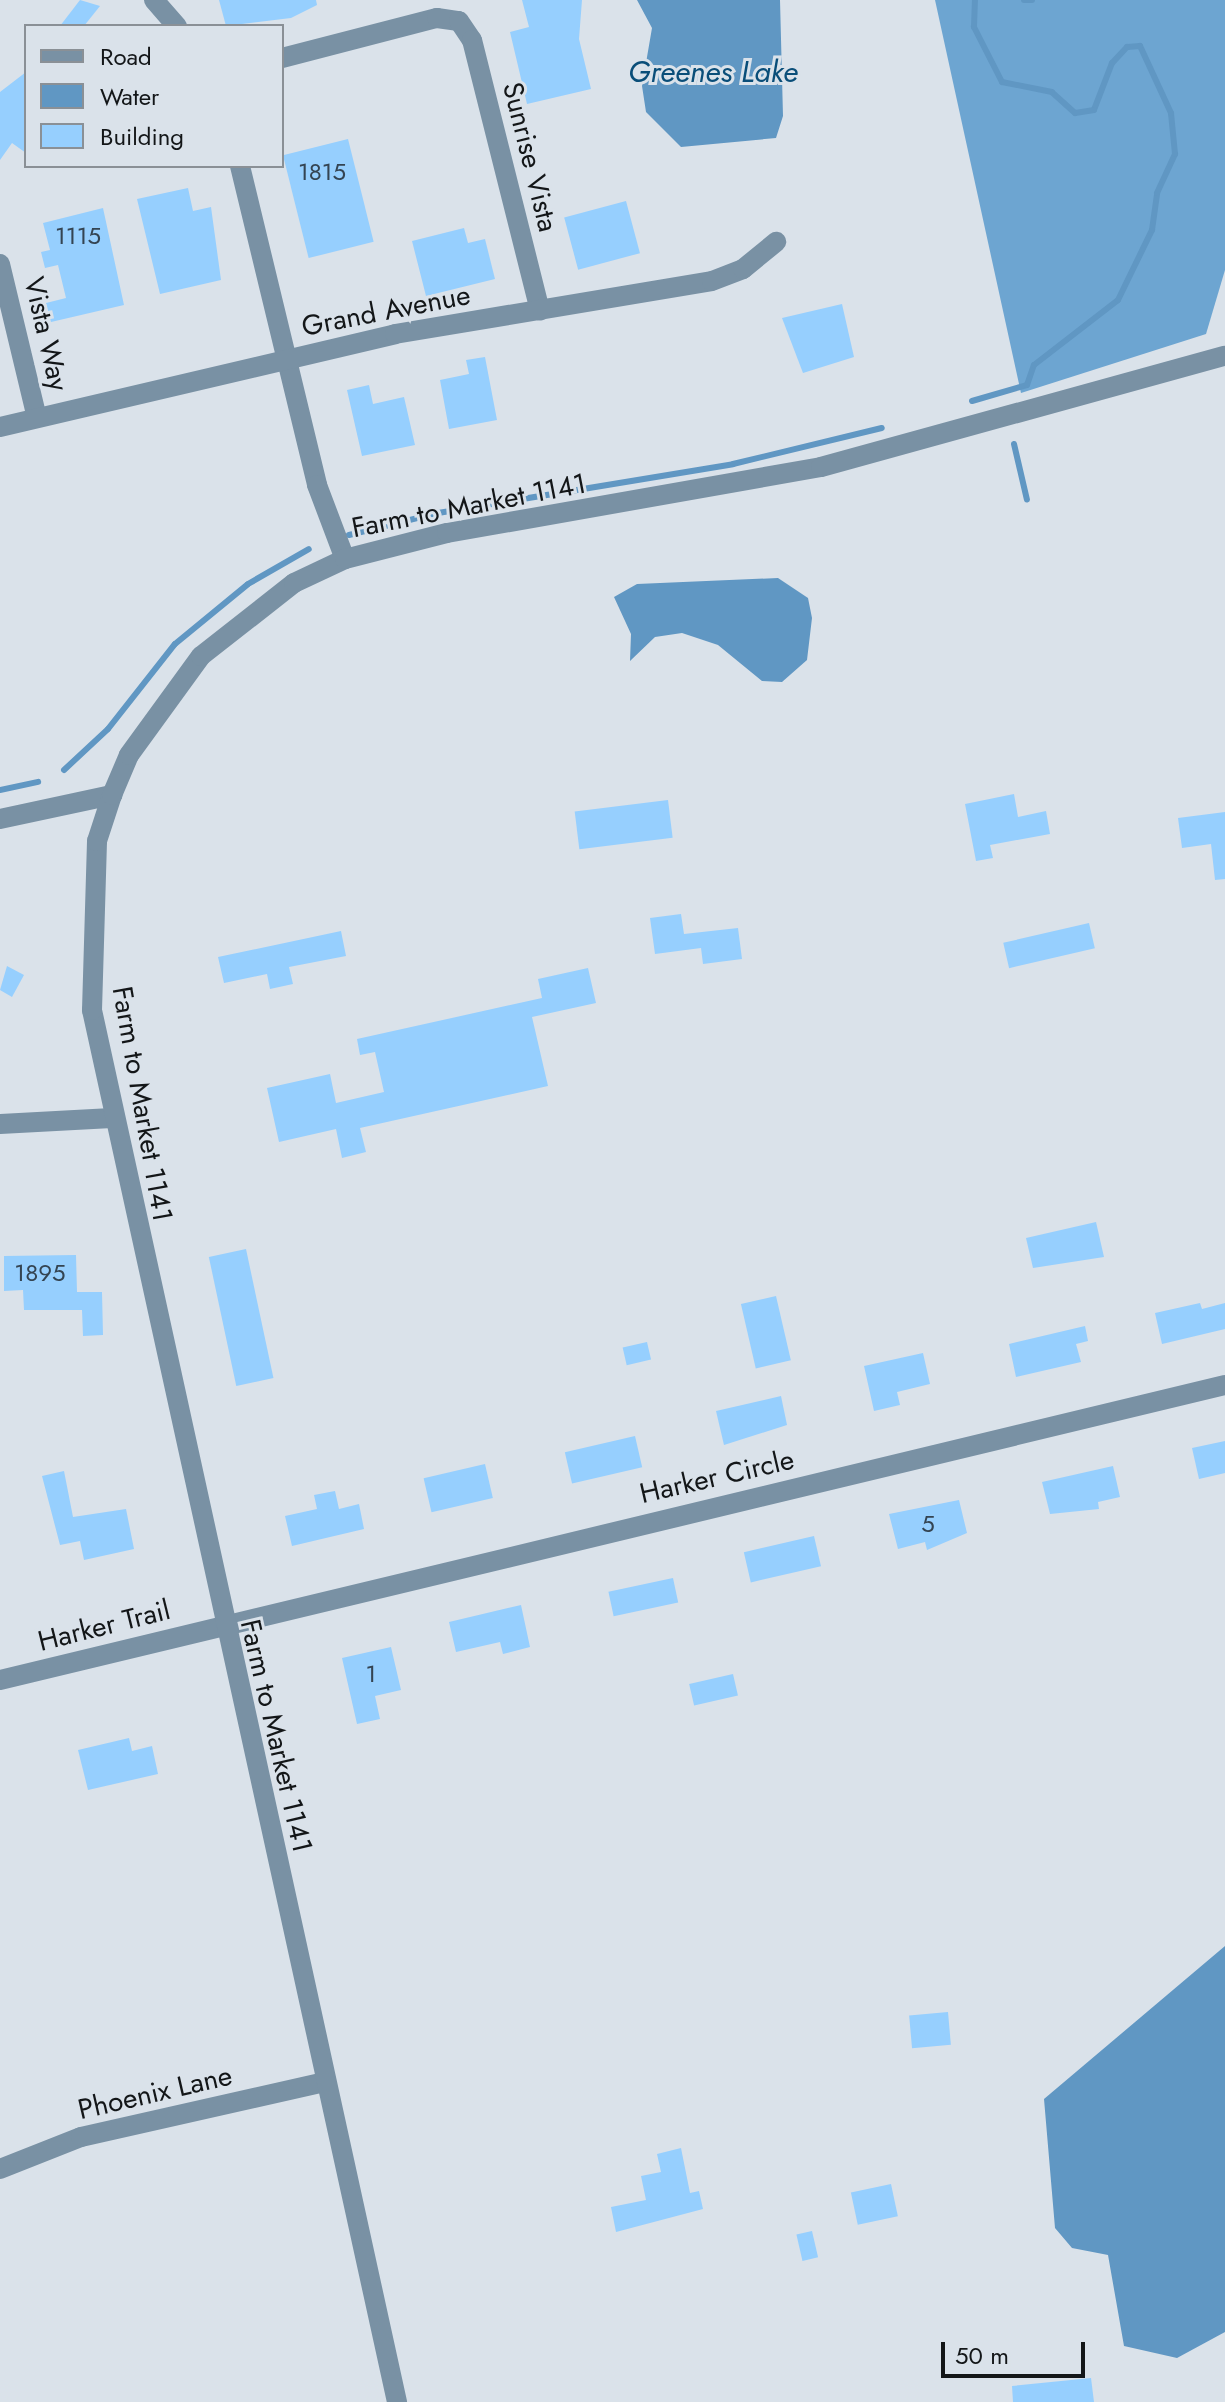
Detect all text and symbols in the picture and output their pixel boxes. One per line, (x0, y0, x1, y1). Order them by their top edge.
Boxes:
legend (24, 24, 284, 168)
text: Road (100, 39, 152, 74)
water label: Greenes Lake (628, 54, 798, 90)
text: Water (100, 79, 159, 114)
street label: Sunrise Vista (495, 79, 565, 235)
text: Building (100, 119, 184, 154)
house number: 1815 (298, 158, 346, 186)
house number: 1115 (55, 222, 101, 250)
street label: Vista Way (17, 274, 75, 394)
street label: Grand Avenue (299, 278, 473, 344)
street label: Farm to Market 1141 (349, 467, 589, 545)
street label: Farm to Market 1141 (105, 984, 179, 1224)
house number: 1895 (14, 1259, 66, 1287)
street label: Harker Circle (637, 1443, 797, 1511)
house number: 5 (921, 1510, 935, 1538)
street label: Harker Trail (34, 1593, 174, 1659)
street label: Farm to Market 1141 (233, 1616, 319, 1856)
house number: 1 (366, 1660, 376, 1688)
street label: Phoenix Lane (75, 2059, 235, 2127)
scale bar (945, 2326, 1089, 2376)
text: 50 m (955, 2338, 1009, 2373)

